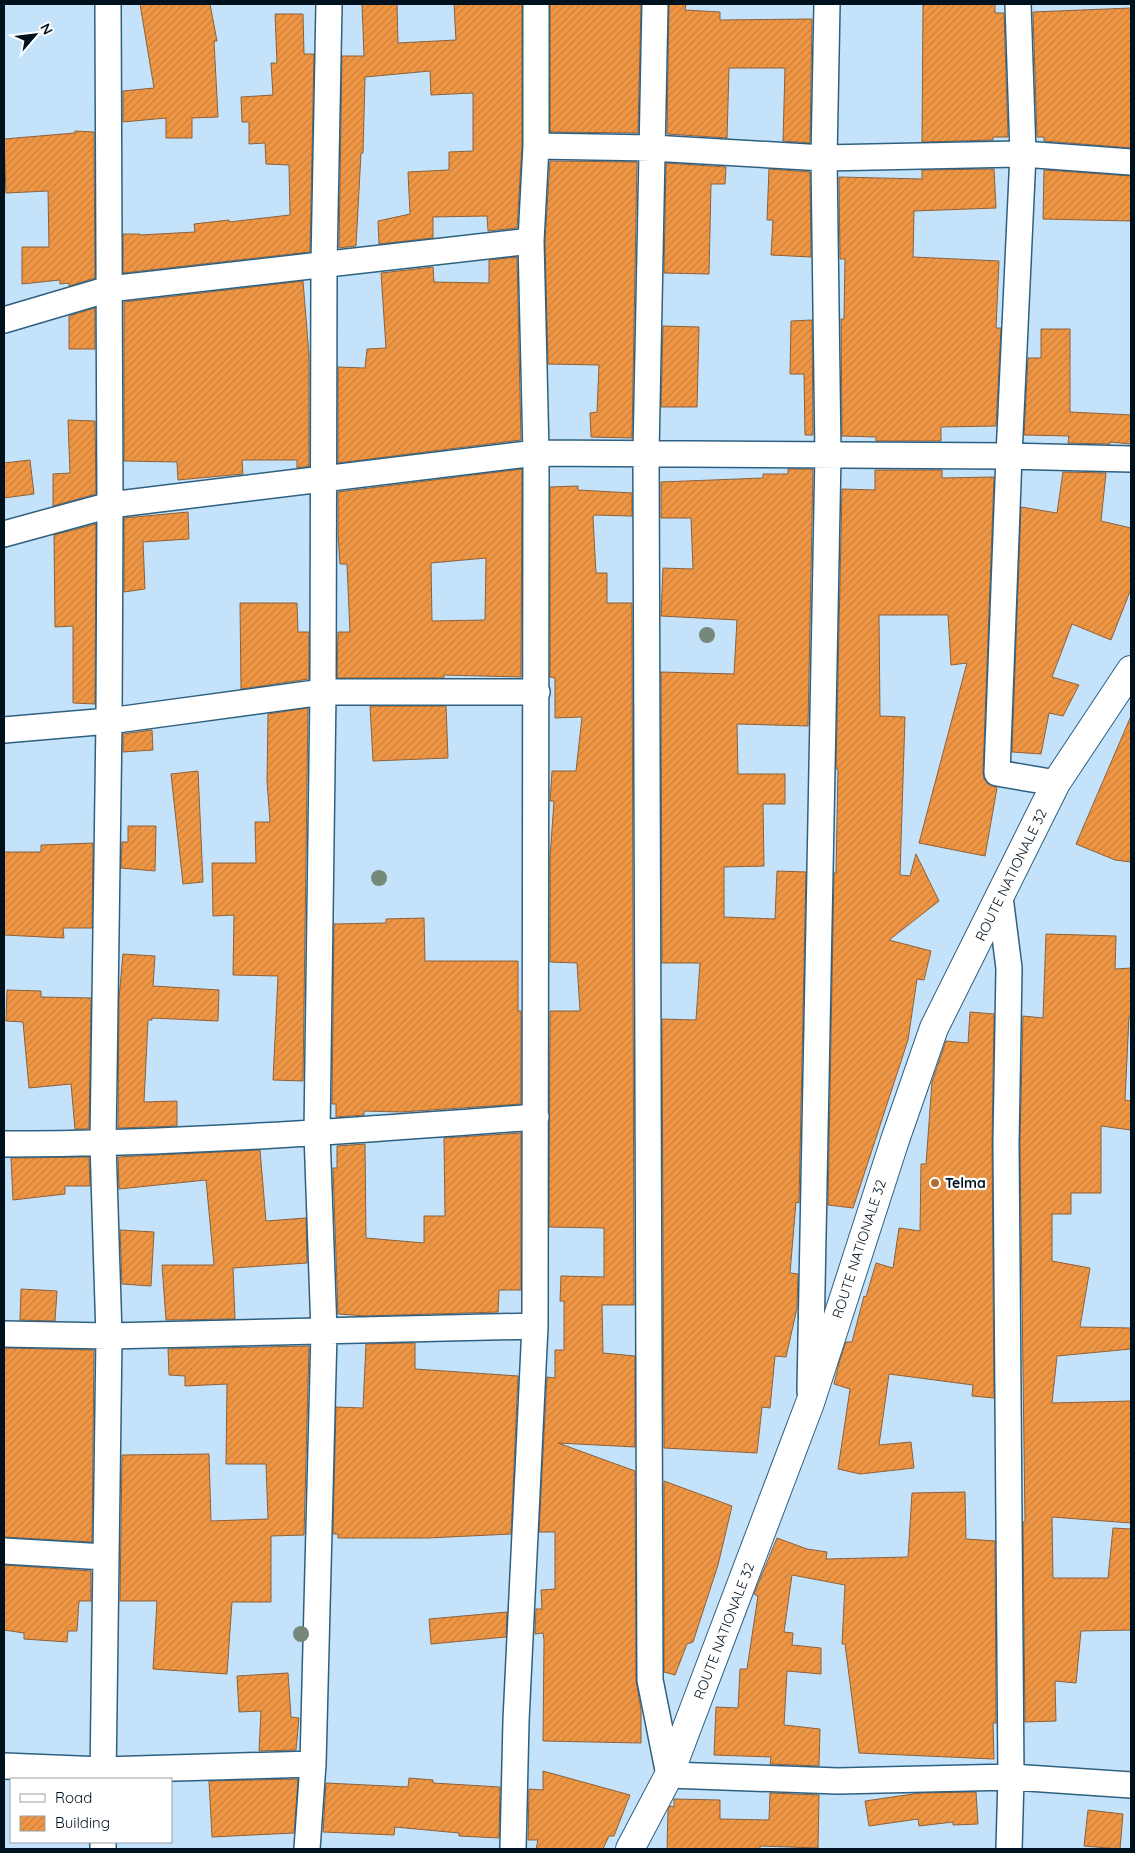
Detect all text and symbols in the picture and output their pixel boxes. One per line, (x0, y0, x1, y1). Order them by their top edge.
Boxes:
north arrow (10, 10, 60, 60)
text: N (36, 20, 57, 38)
street label: ROUTE NATIONALE 32 (971, 806, 1051, 944)
place label: Telma (945, 1174, 986, 1192)
street label: ROUTE NATIONALE 32 (828, 1177, 890, 1321)
marker: Telma (929, 1177, 941, 1189)
street label: ROUTE NATIONALE 32 (690, 1560, 758, 1702)
legend (10, 1778, 172, 1843)
text: Road (55, 1788, 92, 1807)
text: Building (55, 1813, 110, 1832)

